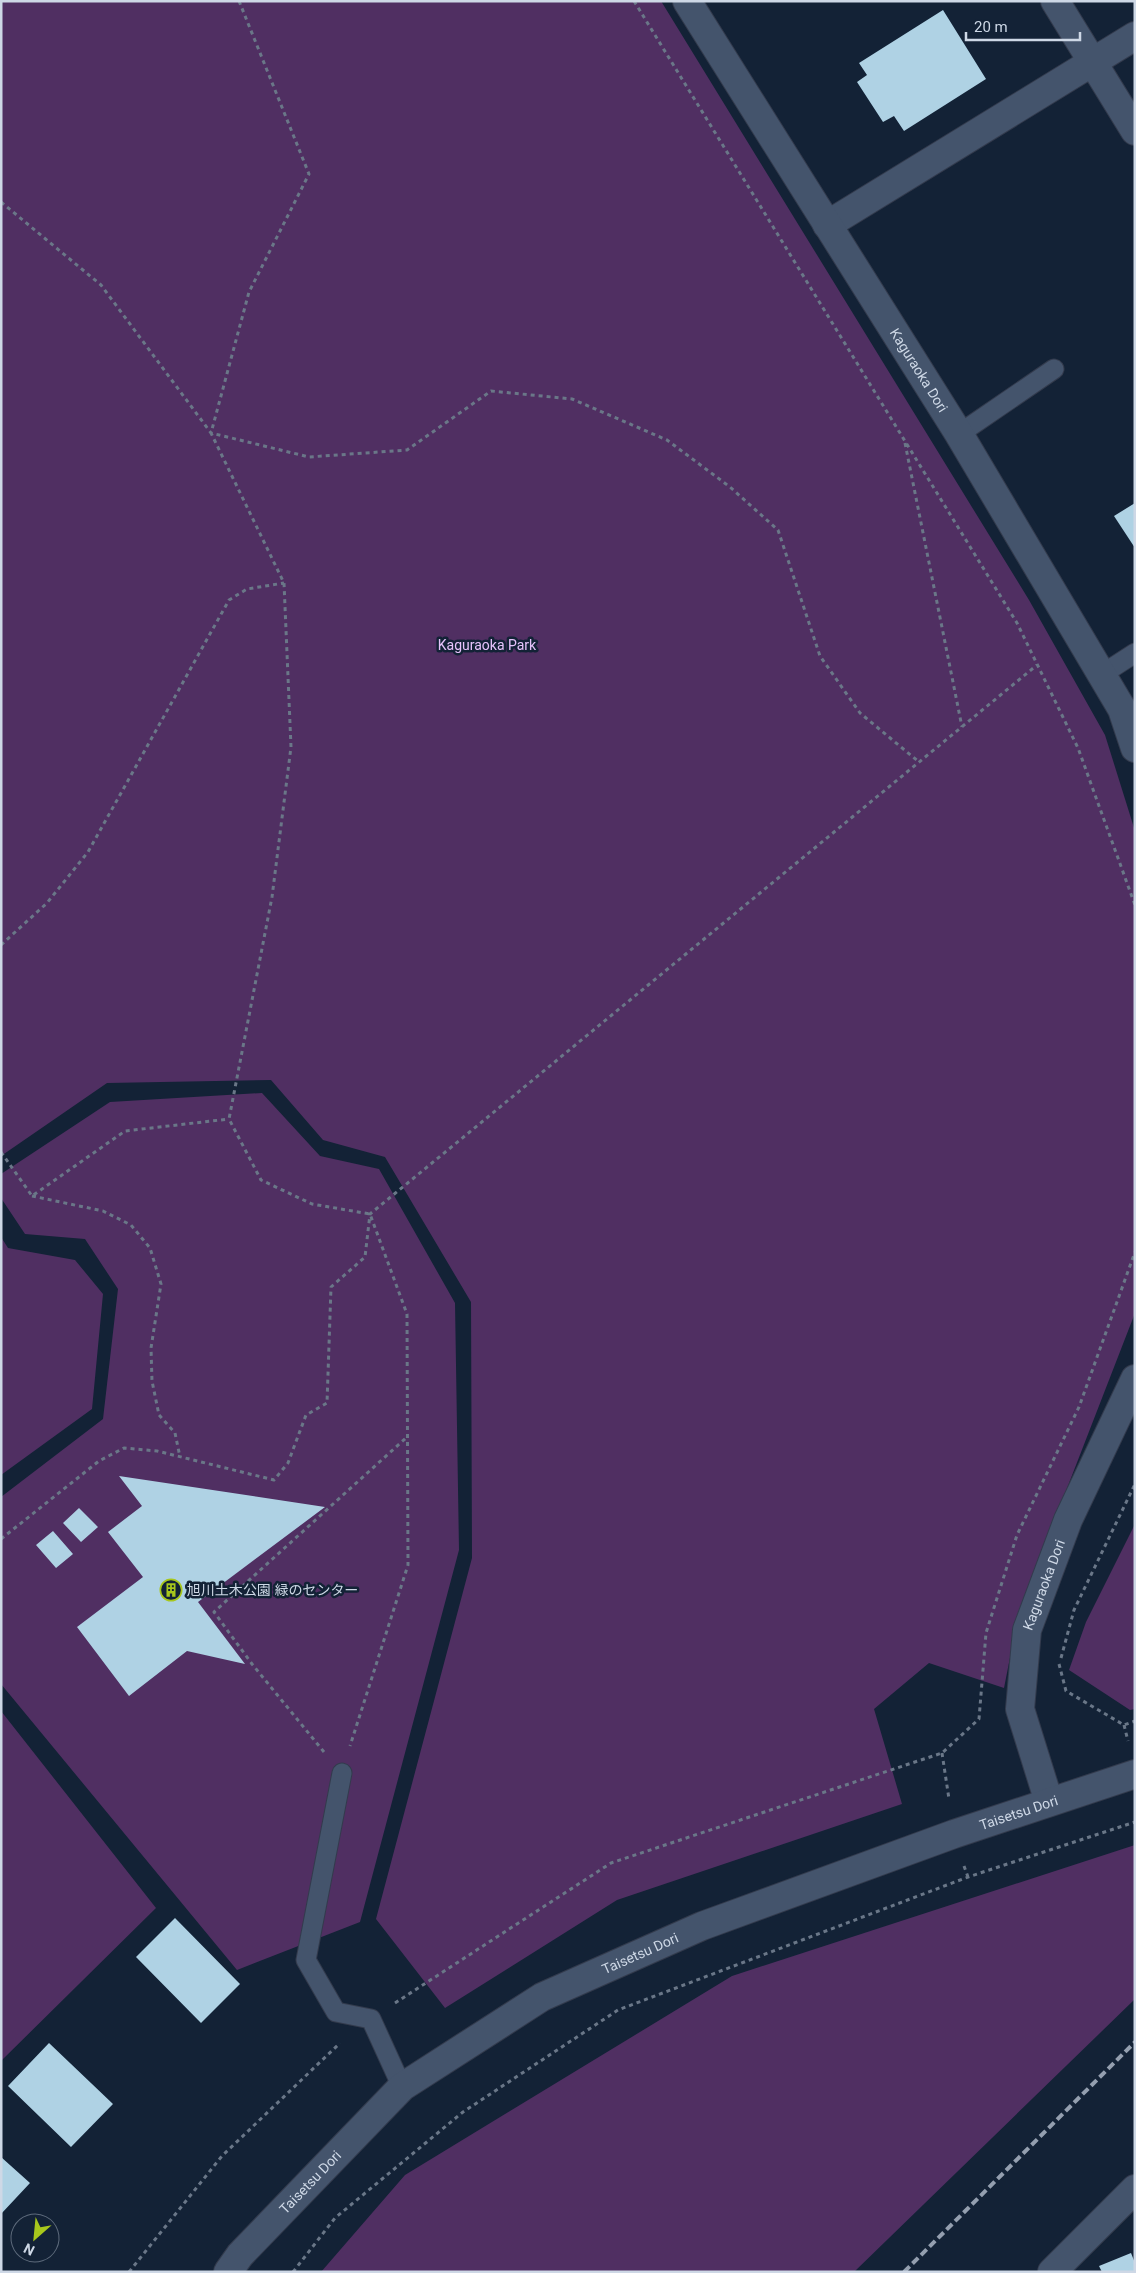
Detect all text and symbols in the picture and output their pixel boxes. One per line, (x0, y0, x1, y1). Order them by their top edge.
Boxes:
scale bar (966, 10, 1080, 42)
text: 20 m (974, 18, 1008, 36)
street label: Kaguraoka Dori (887, 325, 951, 415)
park label: Kaguraoka Park (438, 637, 537, 653)
street label: Kaguraoka Dori (1020, 1537, 1068, 1632)
building icon: 旭川土木公園 緑のセンター (159, 1578, 183, 1602)
place label: 旭川土木公園 緑のセンター (187, 1582, 358, 1598)
street label: Taisetsu Dori (977, 1792, 1060, 1833)
street label: Taisetsu Dori (600, 1930, 681, 1977)
street label: Taisetsu Dori (276, 2147, 344, 2217)
north arrow (10, 2213, 60, 2263)
text: N (21, 2240, 37, 2259)

